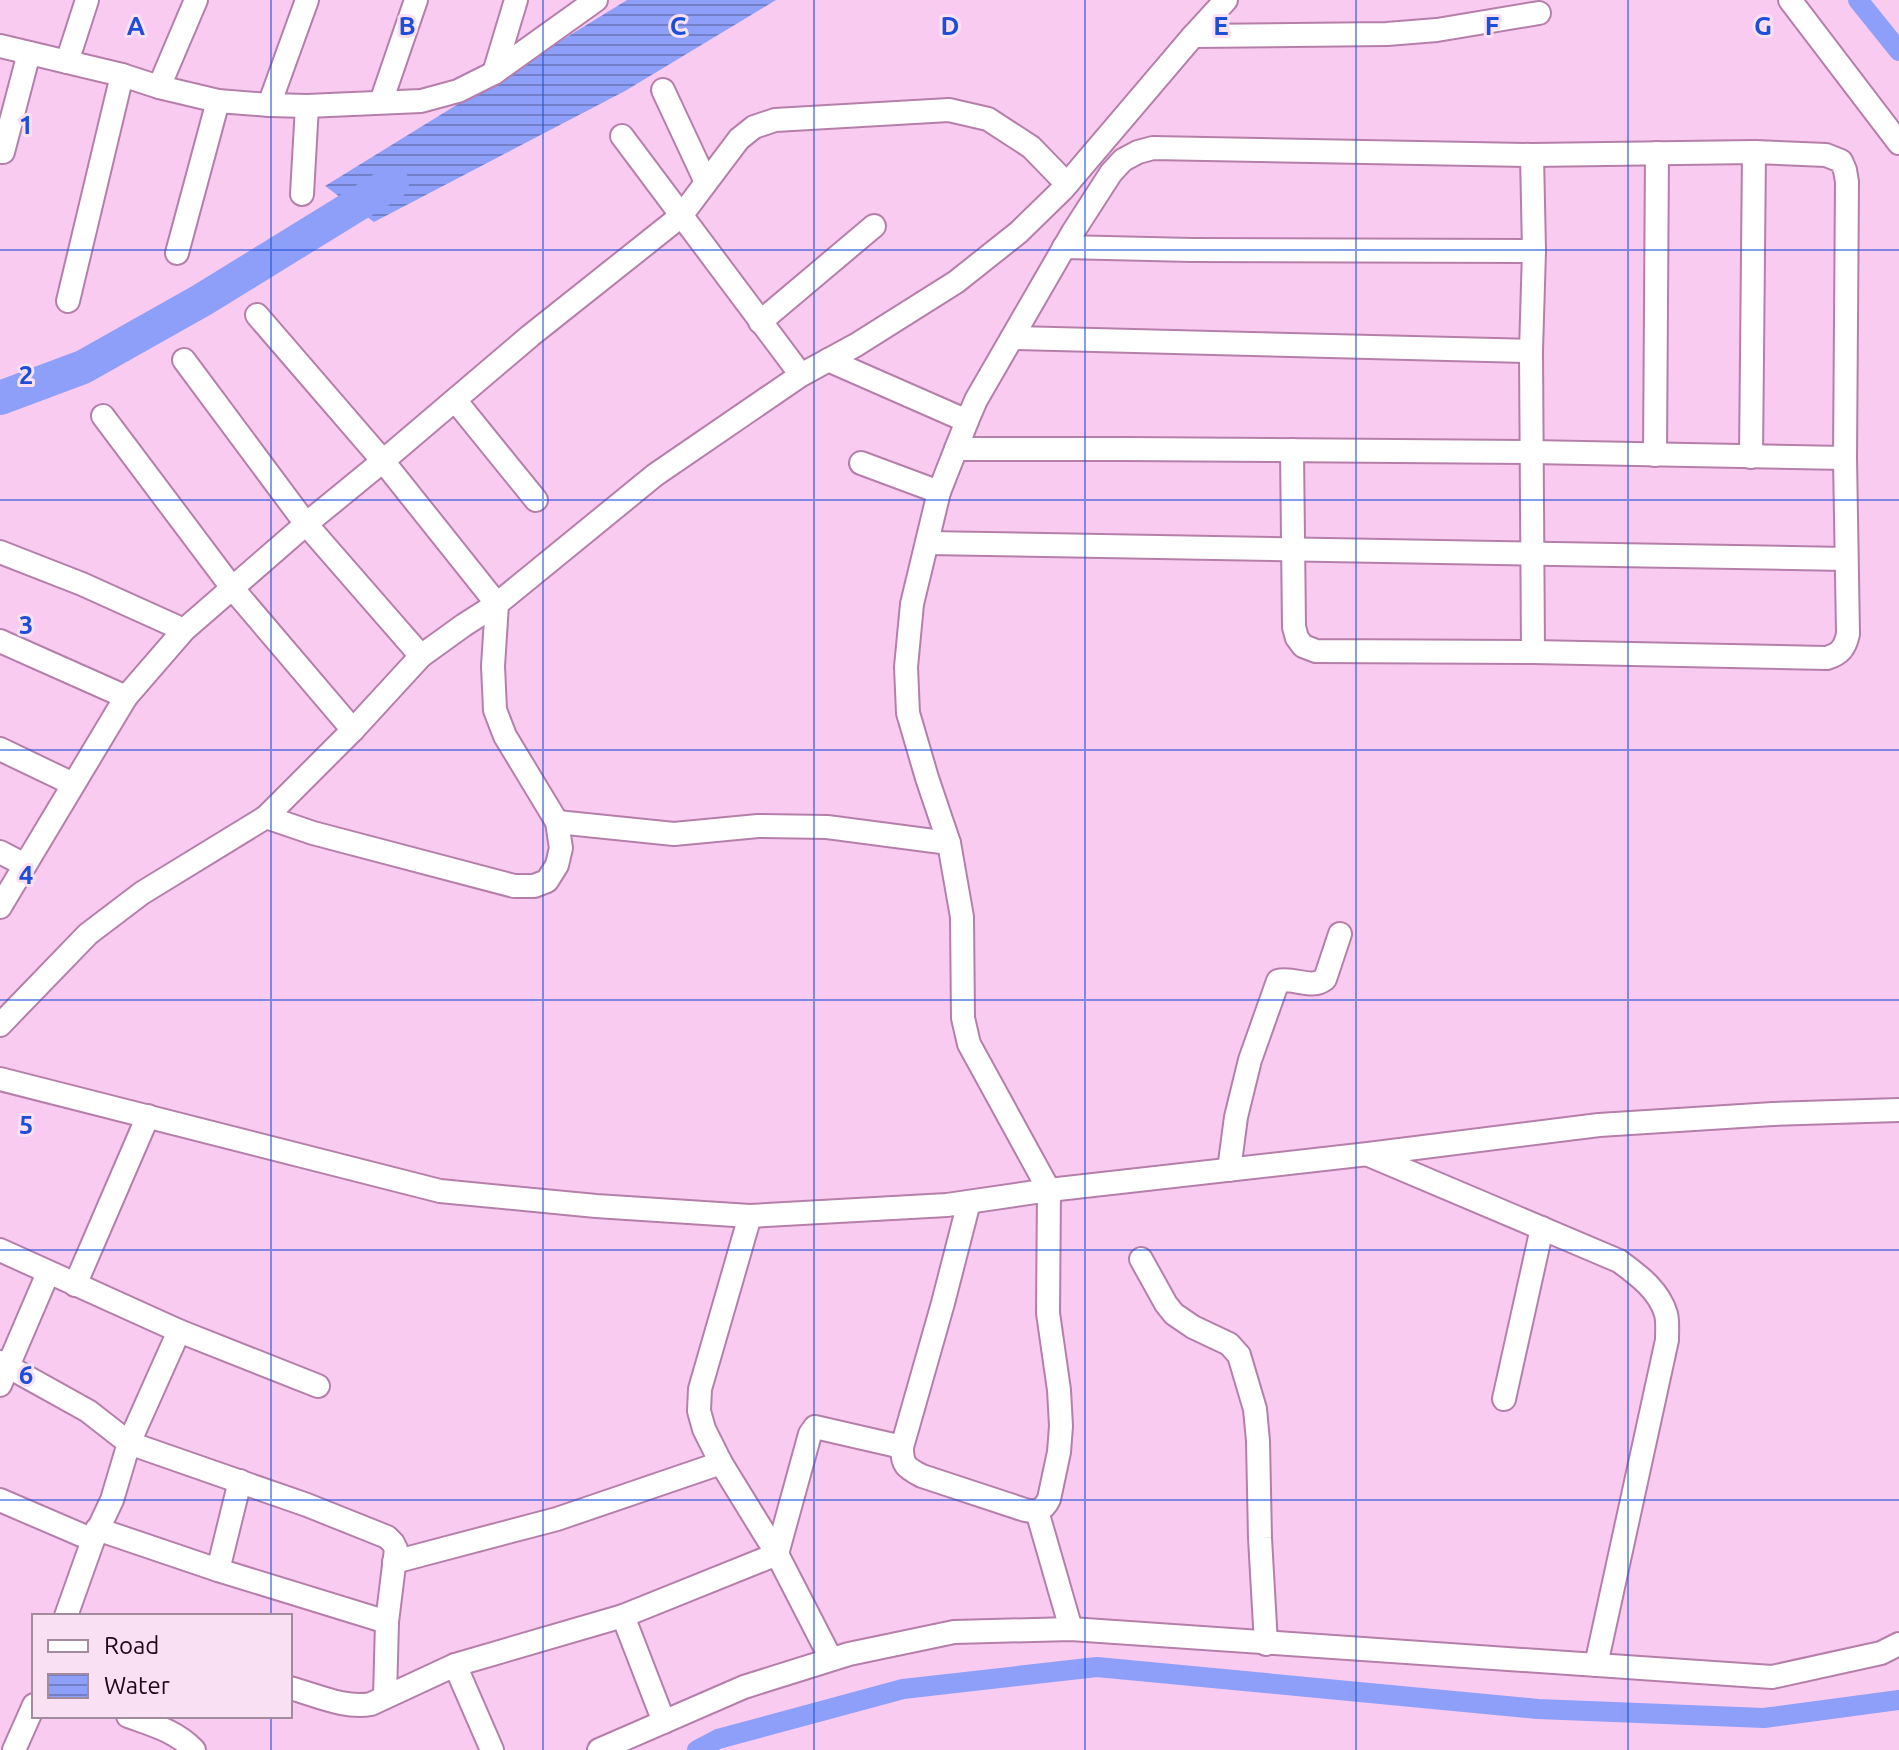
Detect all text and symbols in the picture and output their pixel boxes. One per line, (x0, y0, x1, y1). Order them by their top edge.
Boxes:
text: A (127, 11, 146, 40)
text: B (398, 11, 416, 40)
text: C (670, 11, 687, 40)
text: D (941, 11, 959, 40)
text: E (1213, 11, 1229, 40)
text: F (1485, 11, 1499, 40)
text: G (1754, 11, 1772, 40)
text: 1 (19, 110, 33, 139)
text: 2 (19, 360, 33, 389)
text: 3 (19, 610, 33, 639)
text: 4 (19, 860, 33, 889)
text: 5 (19, 1110, 33, 1139)
text: 6 (19, 1360, 33, 1389)
legend (32, 1614, 292, 1718)
text: Road (104, 1632, 159, 1659)
text: Water (104, 1672, 170, 1699)

